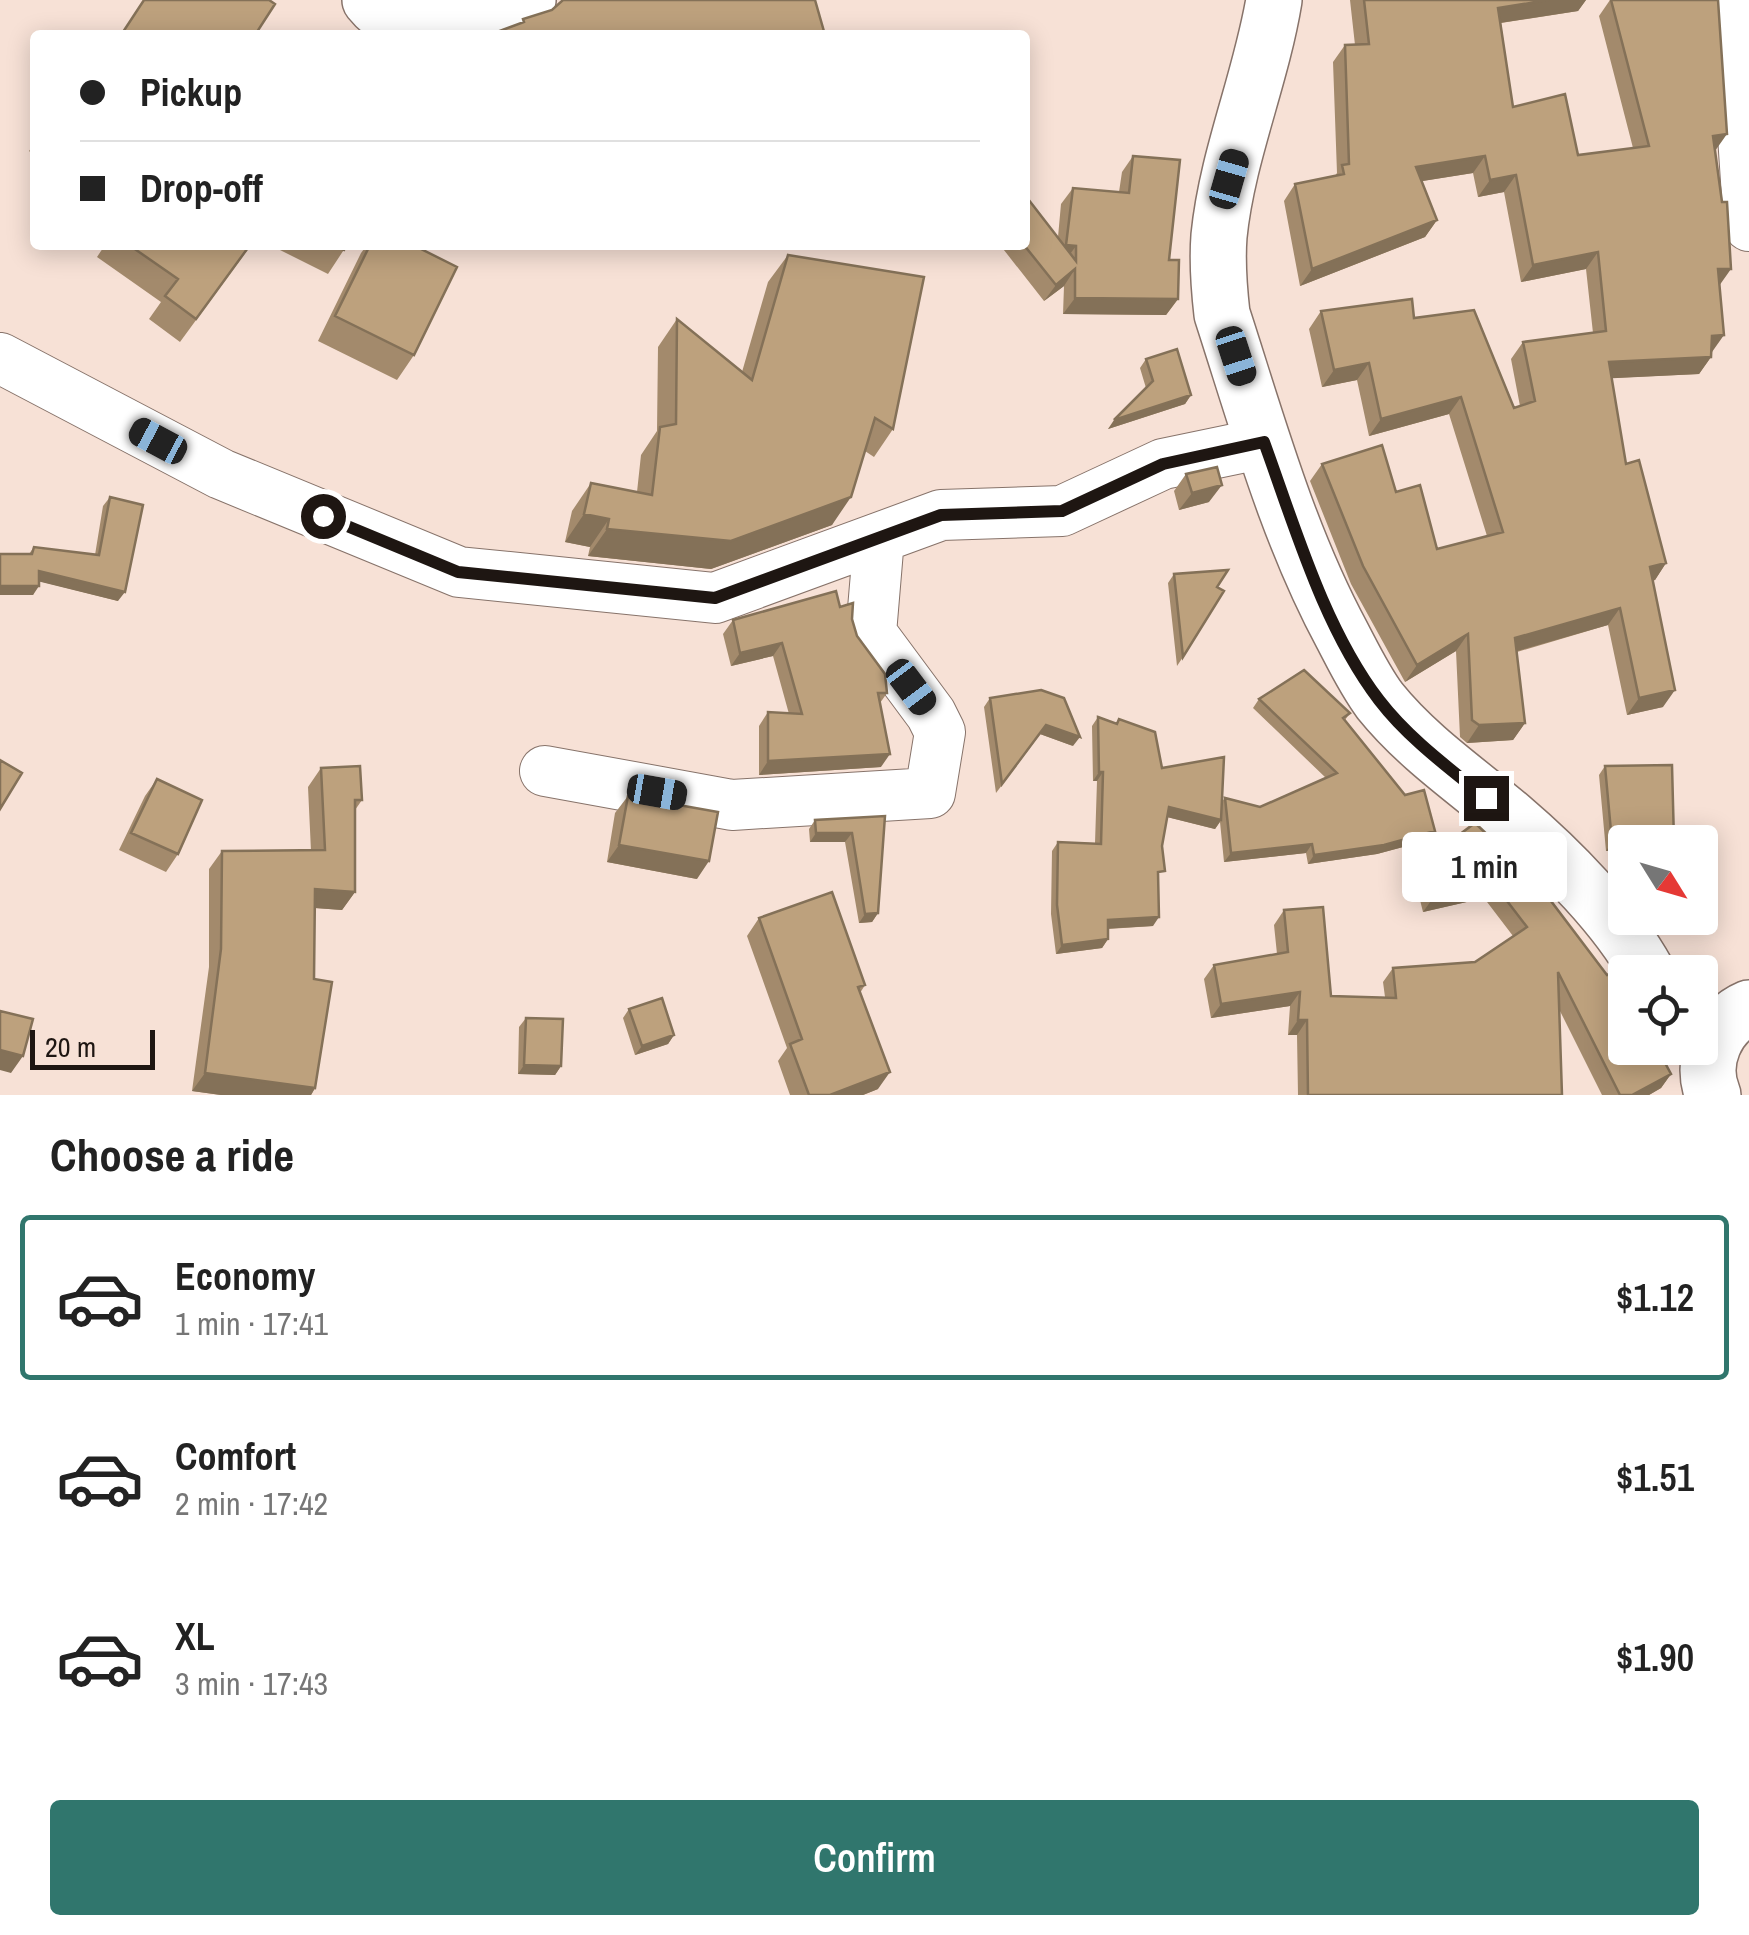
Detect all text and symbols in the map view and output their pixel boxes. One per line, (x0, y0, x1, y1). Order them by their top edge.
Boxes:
text: Pickup (140, 67, 242, 118)
car (1206, 146, 1252, 212)
text: Drop-off (140, 163, 263, 214)
car (1212, 323, 1260, 389)
car (124, 414, 192, 468)
route start (301, 494, 346, 539)
car (881, 654, 941, 720)
car (625, 772, 689, 812)
route end (1464, 776, 1509, 821)
north arrow (1608, 825, 1718, 935)
map controls (1608, 825, 1718, 1065)
callout: 1 min (1404, 833, 1568, 903)
text: 1 min (1451, 845, 1518, 888)
button: locate (1608, 955, 1718, 1065)
scale bar (30, 1025, 155, 1070)
text: 20 m (45, 1028, 96, 1066)
text: Choose a ride (50, 1124, 294, 1185)
text: Economy (175, 1251, 315, 1302)
icon: car (55, 1253, 145, 1343)
text: $1.12 (1616, 1272, 1694, 1323)
text: 1 min · 17:41 (175, 1302, 328, 1345)
text: Comfort (175, 1431, 296, 1482)
icon: car (55, 1433, 145, 1523)
text: $1.51 (1616, 1452, 1694, 1503)
text: 2 min · 17:42 (175, 1482, 328, 1525)
text: XL (175, 1611, 215, 1662)
icon: car (55, 1613, 145, 1703)
text: $1.90 (1616, 1632, 1694, 1683)
text: 3 min · 17:43 (175, 1662, 328, 1705)
button: Confirm (50, 1800, 1699, 1915)

